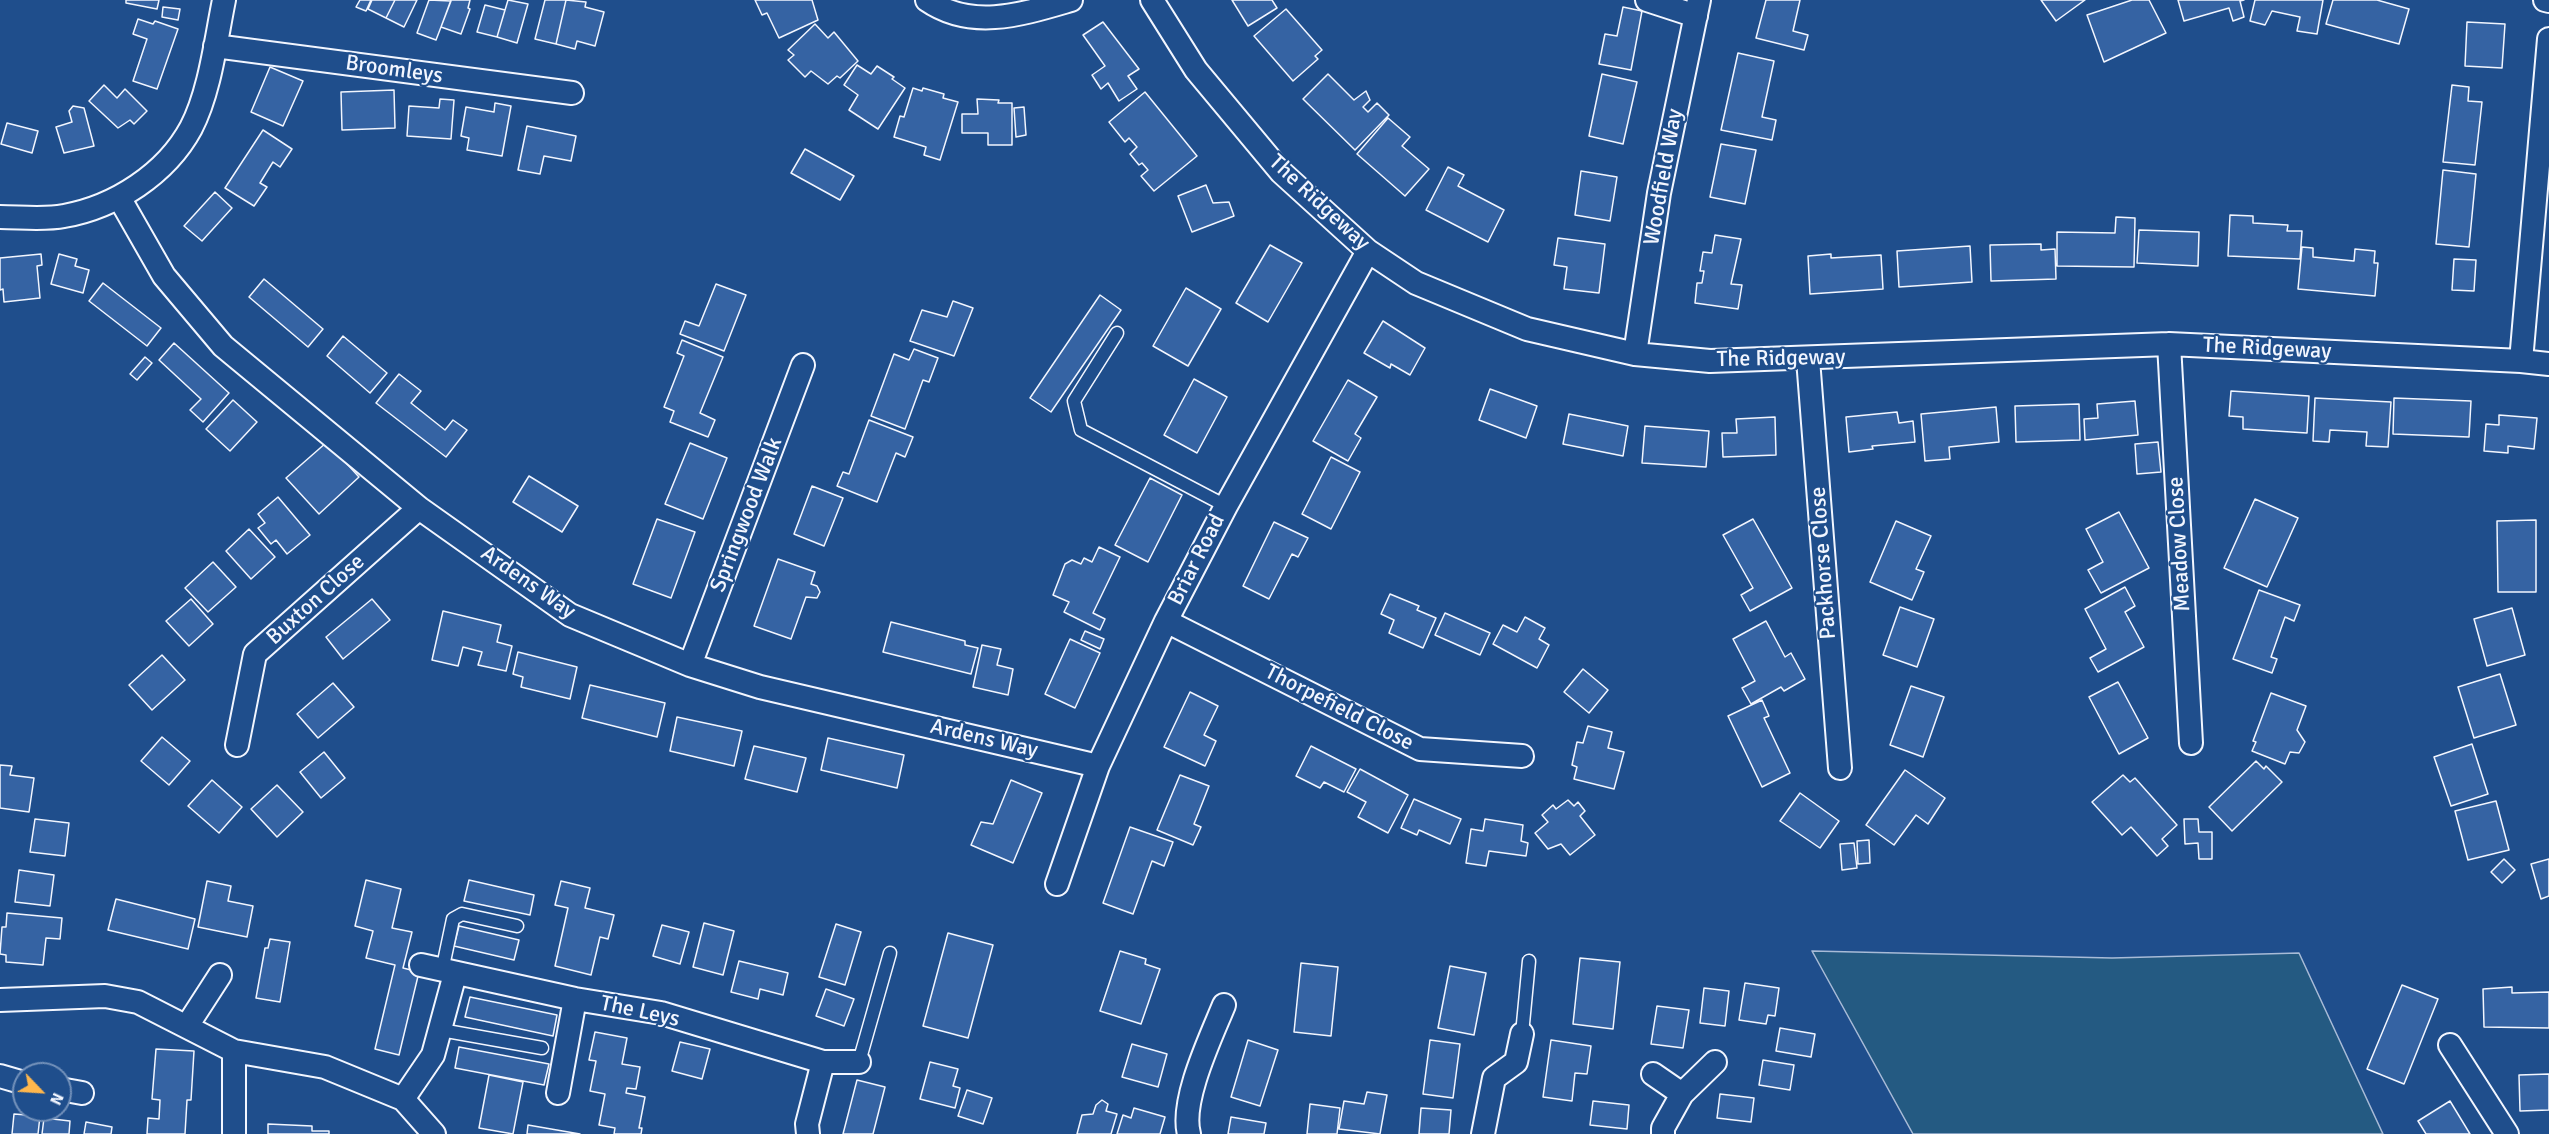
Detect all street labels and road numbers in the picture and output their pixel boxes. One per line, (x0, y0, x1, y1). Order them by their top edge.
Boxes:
street label: Broomleys (344, 50, 444, 90)
street label: Woodfield Way (1639, 107, 1689, 247)
street label: The Ridgeway (1263, 149, 1375, 257)
street label: The Ridgeway (2202, 332, 2332, 366)
street label: The Ridgeway (1716, 345, 1846, 373)
street label: Springwood Walk (705, 434, 789, 596)
street label: Meadow Close (2163, 476, 2197, 612)
street label: Packhorse Close (1805, 486, 1843, 640)
street label: Briar Road (1163, 510, 1231, 610)
street label: Ardens Way (476, 541, 580, 625)
street label: Buxton Close (262, 549, 370, 651)
street label: Thorpefield Close (1260, 659, 1418, 757)
street label: Ardens Way (928, 714, 1040, 764)
street label: The Leys (598, 991, 682, 1033)

